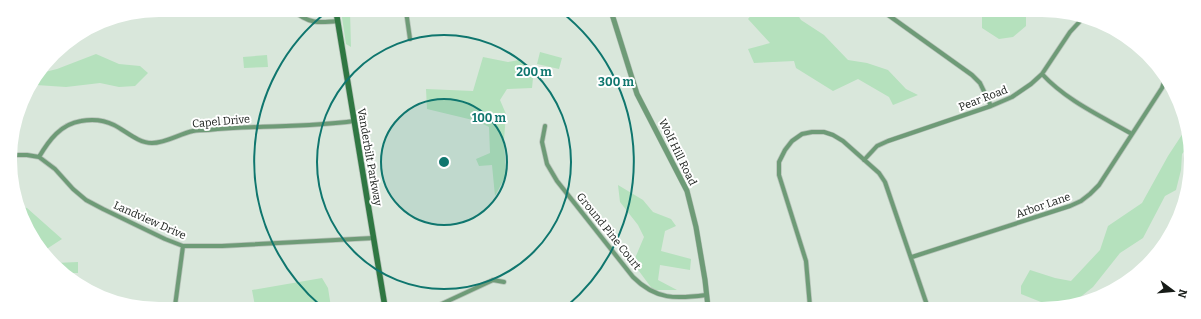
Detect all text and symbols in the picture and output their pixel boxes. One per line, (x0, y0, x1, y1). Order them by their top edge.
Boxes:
text: 200 m (516, 65, 552, 79)
text: 300 m (598, 75, 634, 89)
street label: Pear Road (957, 83, 1010, 114)
street label: Vanderbilt Parkway (355, 107, 385, 207)
text: 100 m (472, 111, 507, 125)
street label: Capel Drive (192, 112, 250, 130)
street label: Wolf Hill Road (656, 117, 699, 188)
centre of rings (437, 155, 451, 169)
street label: Ground Pine Court (574, 190, 644, 272)
street label: Arbor Lane (1014, 190, 1072, 221)
street label: Landview Drive (111, 199, 188, 242)
north arrow (1153, 271, 1193, 311)
text: N (1175, 288, 1190, 300)

